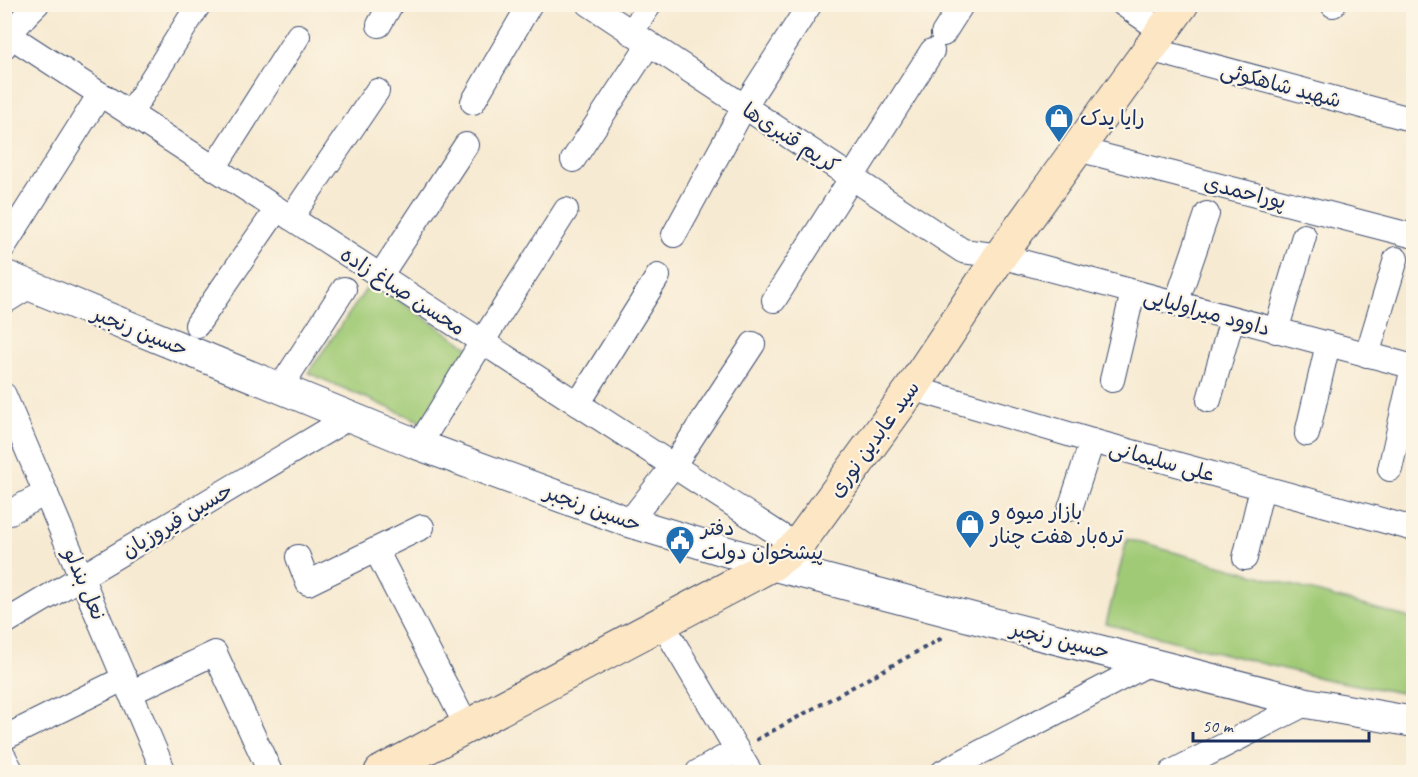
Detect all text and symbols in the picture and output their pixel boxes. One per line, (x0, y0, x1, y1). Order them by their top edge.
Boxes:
street label: شهید شاهکوئی (1218, 56, 1344, 115)
street label: کریم قنبری‌ها (736, 97, 844, 182)
shop icon: رایا یدک (1043, 102, 1075, 144)
place label: رایا یدک (1080, 105, 1145, 131)
street label: پوراحمدی (1201, 169, 1289, 215)
street label: محسن صباغ زاده (335, 241, 470, 343)
street label: داوود میراولیایی (1141, 283, 1273, 342)
street label: حسین رنجبر (86, 299, 192, 362)
street label: سید عابدین نوری (823, 375, 925, 503)
street label: علی سلیمانی (1106, 434, 1218, 489)
street label: حسین فیروزیان (117, 477, 237, 563)
street label: حسین رنجبر (539, 478, 645, 538)
place label: بازار میوه و تره‌بار هفت چنار (989, 499, 1124, 549)
shop icon: بازار میوه و تره‌بار هفت چنار (954, 508, 986, 550)
place label: دفتر پیشخوان دولت (699, 515, 823, 565)
public building icon: دفتر پیشخوان دولت (664, 524, 696, 566)
street label: نعل بندلو (57, 543, 112, 624)
street label: حسین رنجبر (1006, 615, 1112, 665)
scale bar (1193, 705, 1368, 743)
text: 50 m (1202, 715, 1235, 737)

